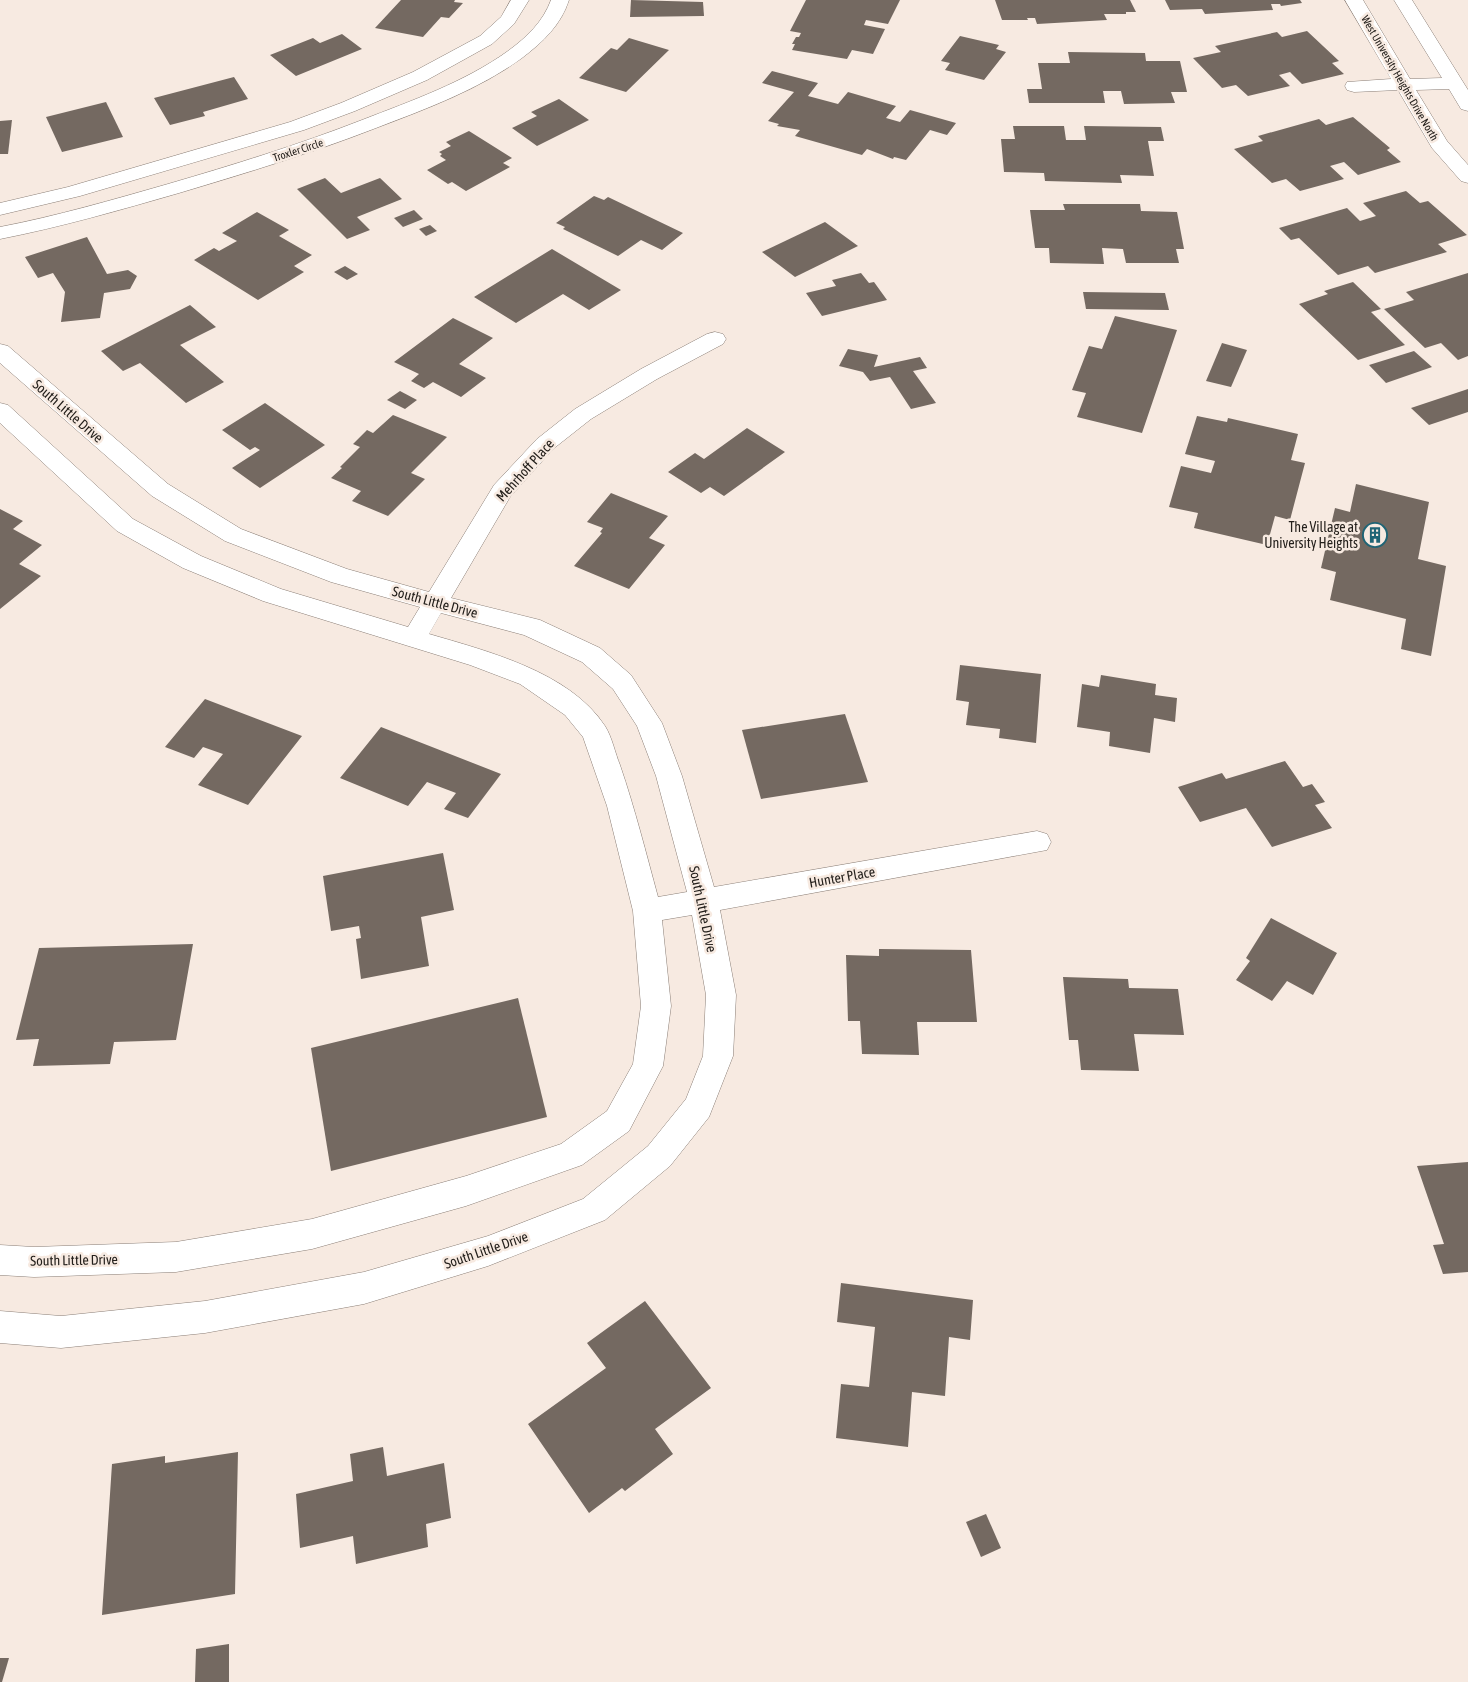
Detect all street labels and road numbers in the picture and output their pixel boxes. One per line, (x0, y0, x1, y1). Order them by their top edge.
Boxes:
street label: West University Heights Drive North (1359, 13, 1441, 143)
street label: Troxler Circle (271, 136, 325, 164)
street label: South Little Drive (30, 376, 106, 446)
street label: Mehrhoff Place (493, 436, 557, 504)
street label: South Little Drive (391, 583, 479, 621)
street label: Hunter Place (808, 863, 876, 891)
street label: South Little Drive (686, 864, 720, 954)
street label: South Little Drive (442, 1228, 530, 1272)
street label: South Little Drive (30, 1251, 118, 1269)

